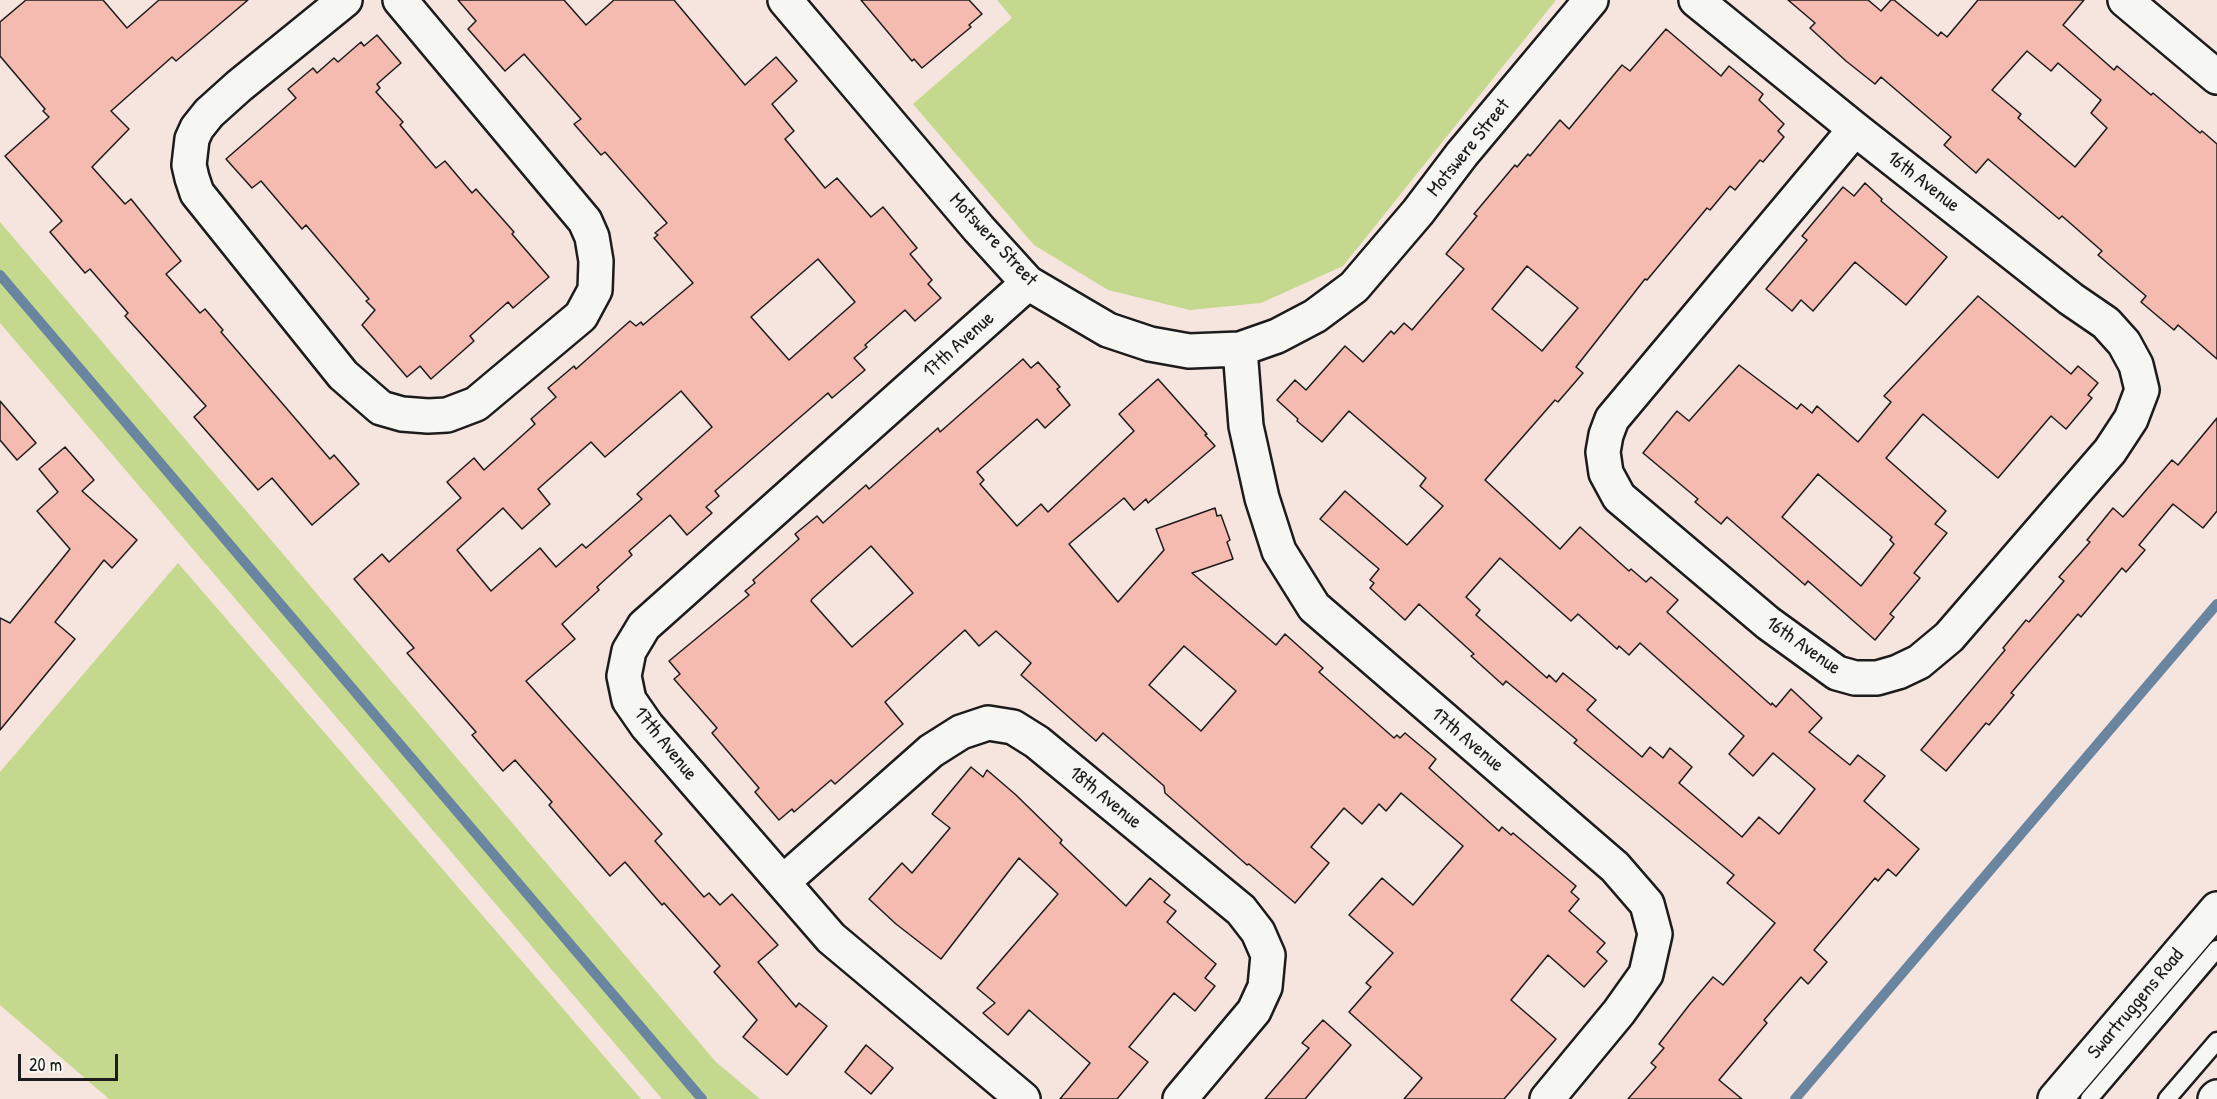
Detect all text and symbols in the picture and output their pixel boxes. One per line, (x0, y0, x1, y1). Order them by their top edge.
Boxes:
street label: Motswere Street (1422, 94, 1516, 202)
street label: 16th Avenue (1882, 146, 1964, 218)
street label: Motswere Street (944, 188, 1042, 292)
street label: 17th Avenue (918, 307, 1000, 383)
street label: 16th Avenue (1761, 612, 1845, 680)
street label: 17th Avenue (628, 702, 702, 786)
street label: 17th Avenue (1426, 703, 1508, 777)
street label: 18th Avenue (1064, 761, 1146, 835)
street label: Swartruggens Road (2083, 944, 2189, 1064)
scale bar (21, 1042, 122, 1080)
text: 20 m (29, 1052, 62, 1077)

